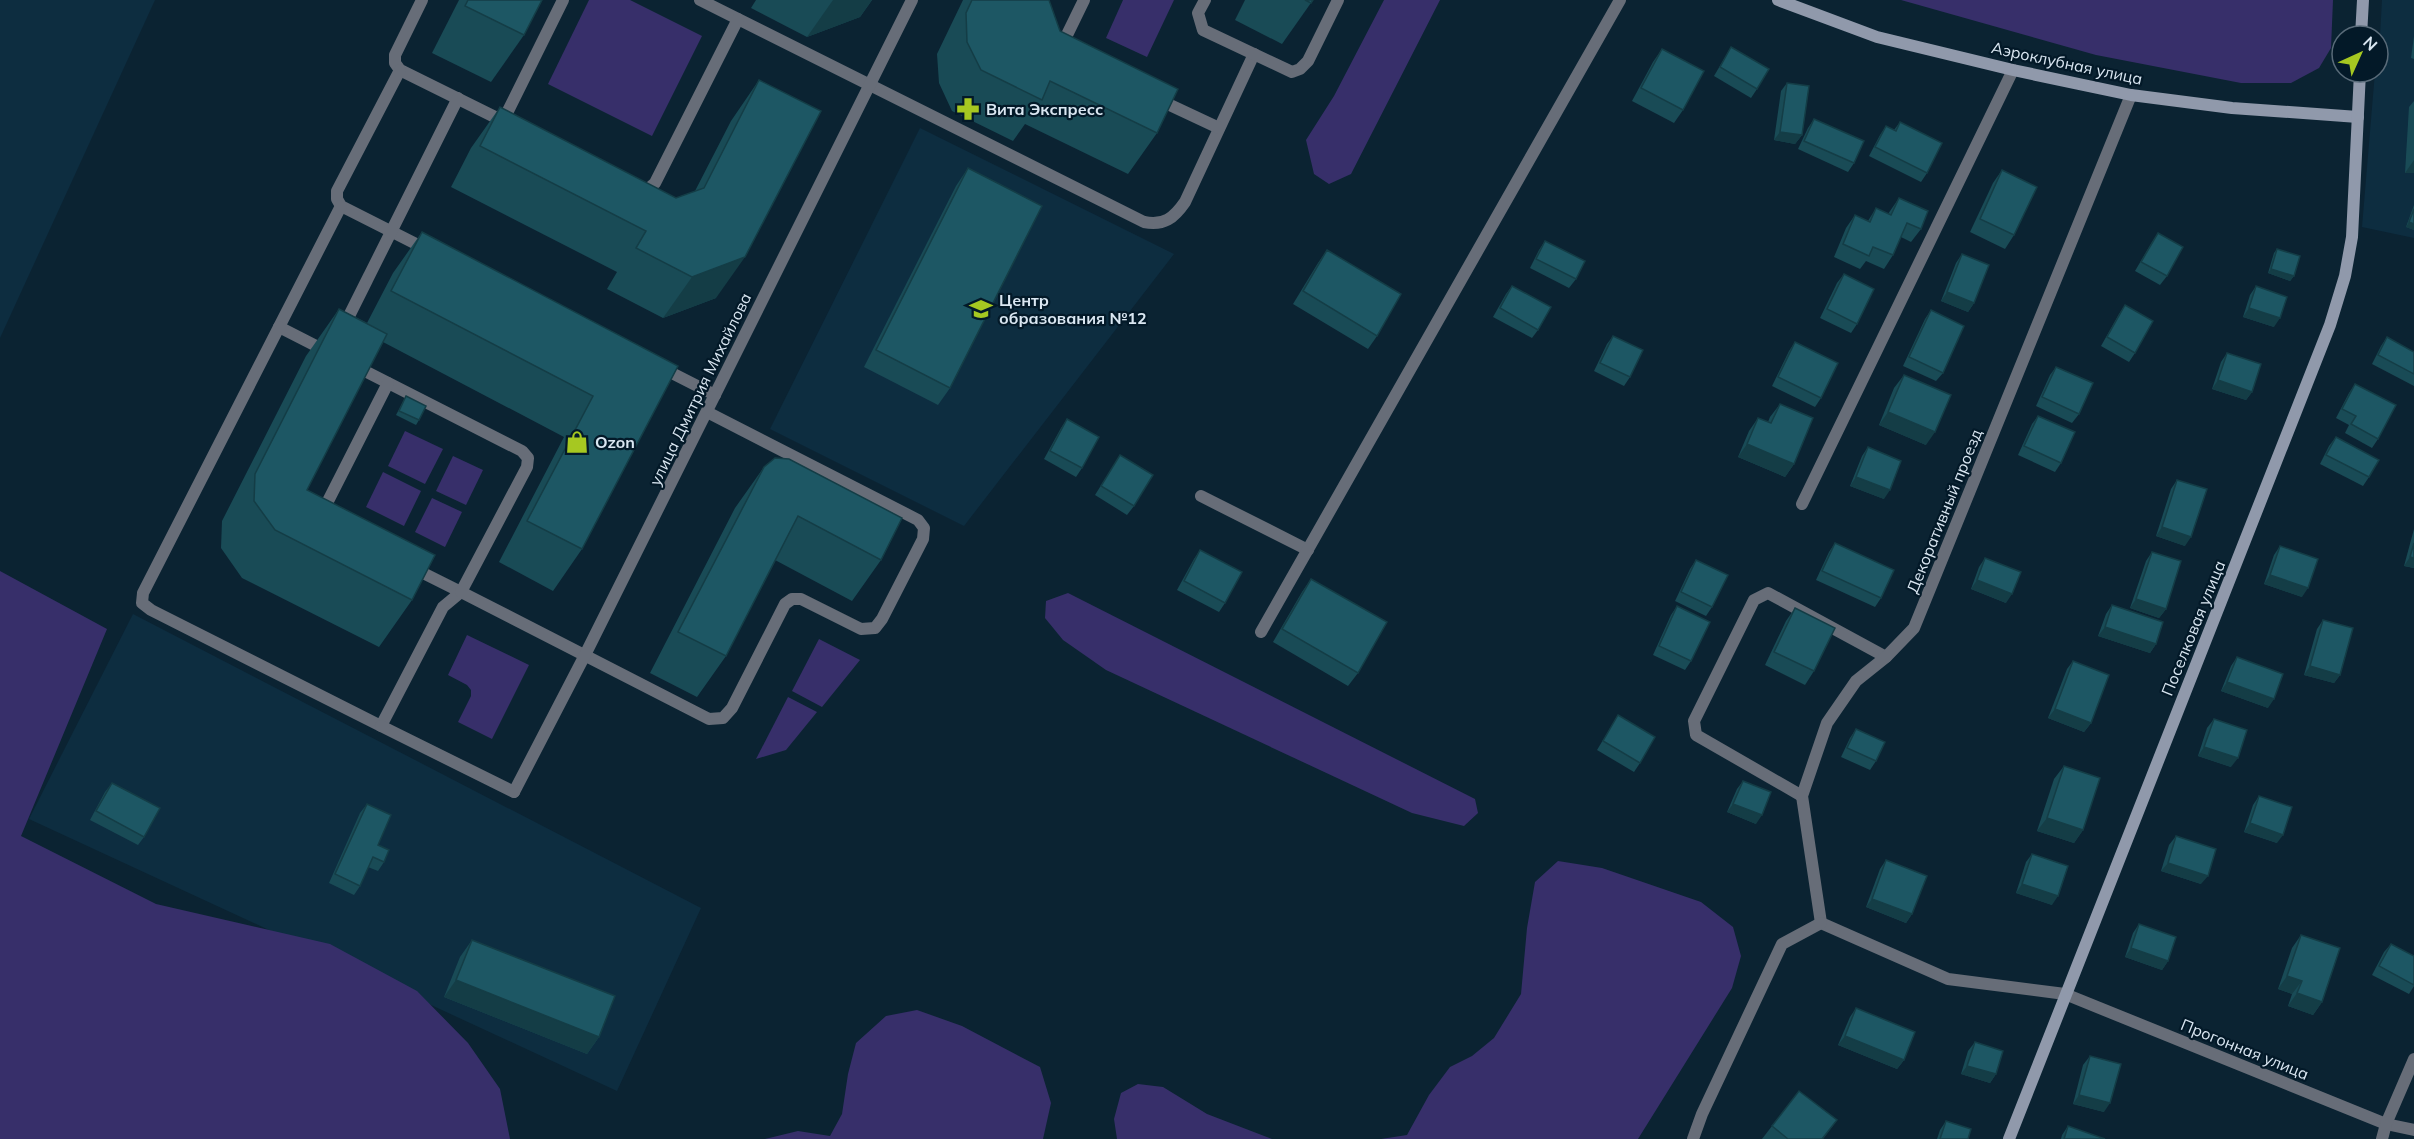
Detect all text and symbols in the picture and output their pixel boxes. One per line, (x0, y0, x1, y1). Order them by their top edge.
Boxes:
north arrow (2330, 24, 2390, 84)
text: N (2359, 32, 2382, 55)
street label: Аэроклубная улица (1990, 37, 2144, 89)
pharmacy icon: Вита Экспресс (955, 96, 981, 122)
place label: Вита Экспресс (986, 99, 1103, 119)
street label: улица Дмитрия Михайлова (645, 289, 755, 489)
place label: Центр образования №12 (999, 290, 1147, 328)
school or university icon: Центр образования №12 (968, 296, 994, 322)
street label: Декоративный проезд (1902, 426, 1986, 596)
shop icon: Ozon (564, 429, 590, 455)
place label: Ozon (595, 432, 635, 452)
street label: Поселковая улица (2157, 557, 2229, 699)
street label: Прогонная улица (2178, 1014, 2312, 1084)

